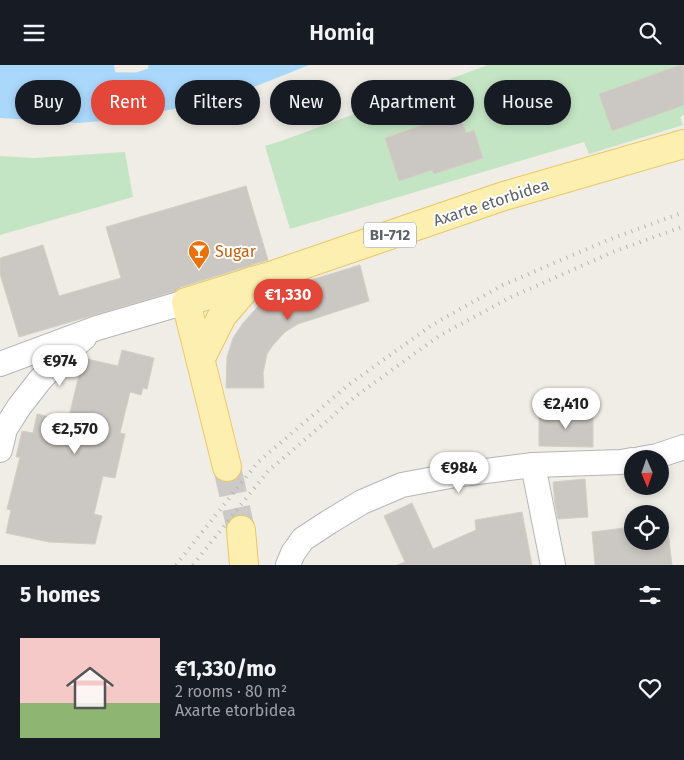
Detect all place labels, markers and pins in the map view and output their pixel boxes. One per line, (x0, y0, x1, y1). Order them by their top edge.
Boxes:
bar icon: Sugar (187, 239, 211, 270)
place label: Sugar (215, 242, 257, 261)
pin: €1,330 (247, 279, 329, 321)
pin: €974 (30, 345, 90, 387)
pin: €2,410 (525, 387, 607, 430)
pin: €2,570 (34, 413, 116, 455)
pin: €984 (429, 451, 489, 494)

